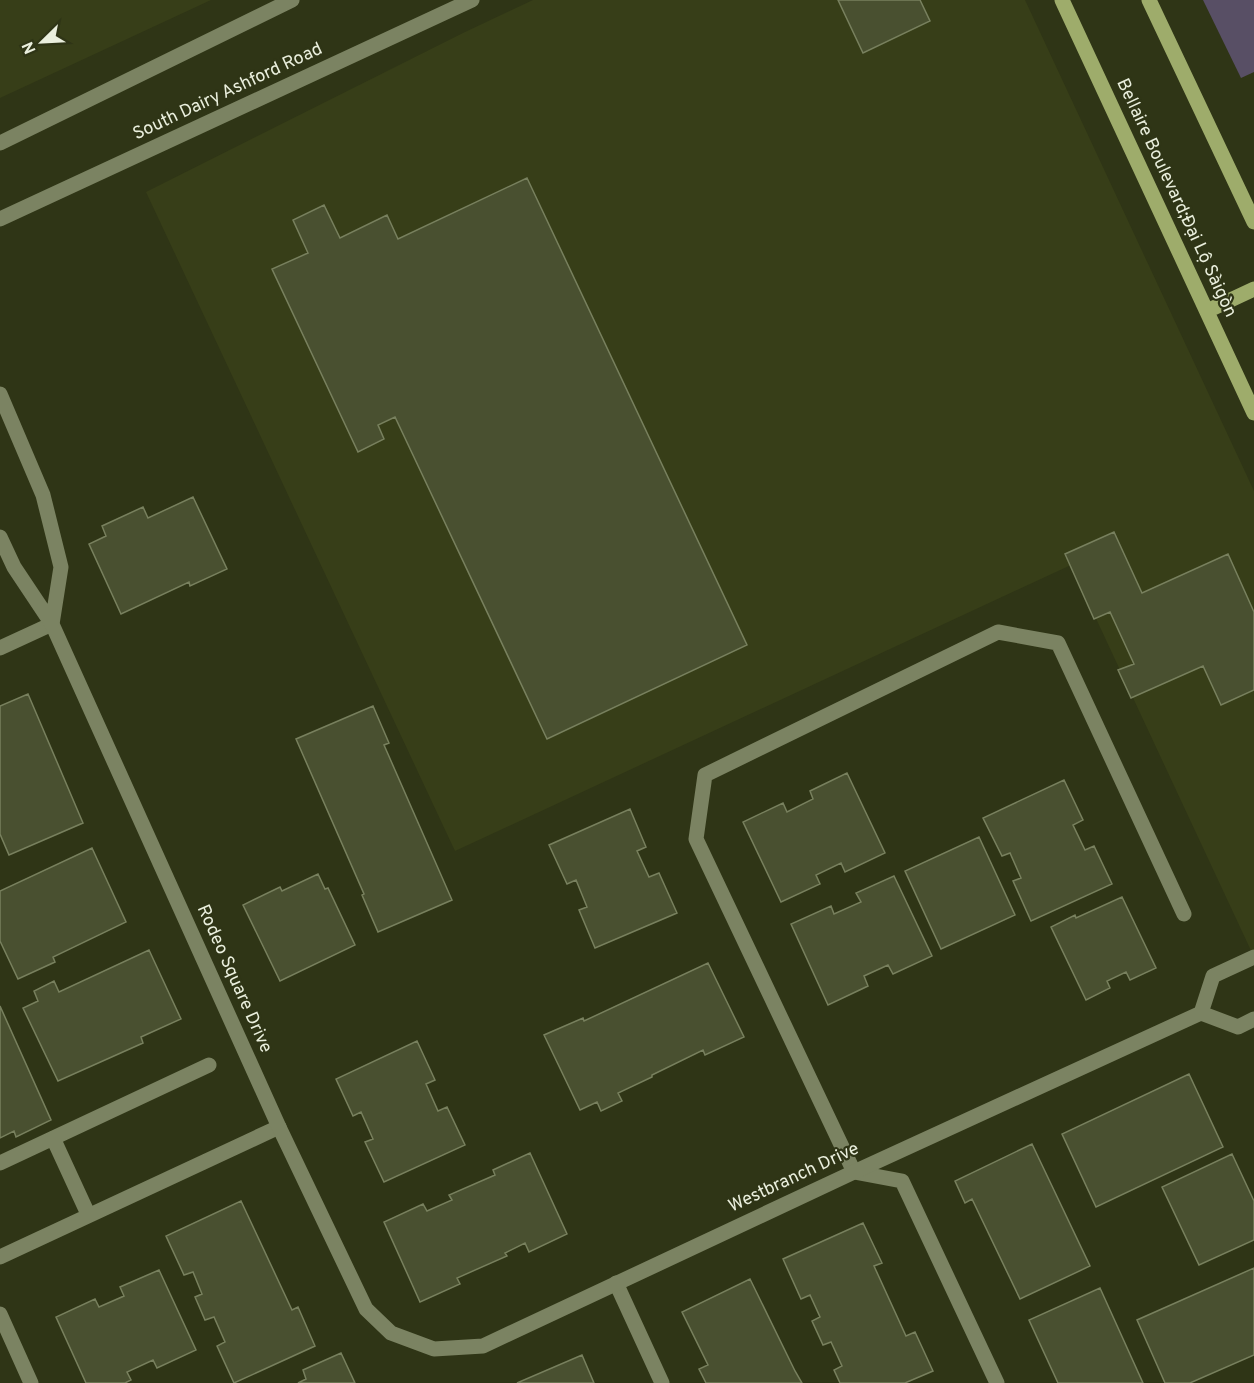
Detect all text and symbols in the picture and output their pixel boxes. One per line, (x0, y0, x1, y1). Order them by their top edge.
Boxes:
north arrow (12, 12, 72, 72)
text: N (19, 38, 42, 57)
street label: South Dairy Ashford Road (130, 38, 326, 146)
street label: Bellaire Boulevard;Đại Lộ Sàigòn (1110, 75, 1242, 321)
street label: Rodeo Square Drive (191, 901, 277, 1057)
street label: Westbranch Drive (725, 1138, 863, 1218)

